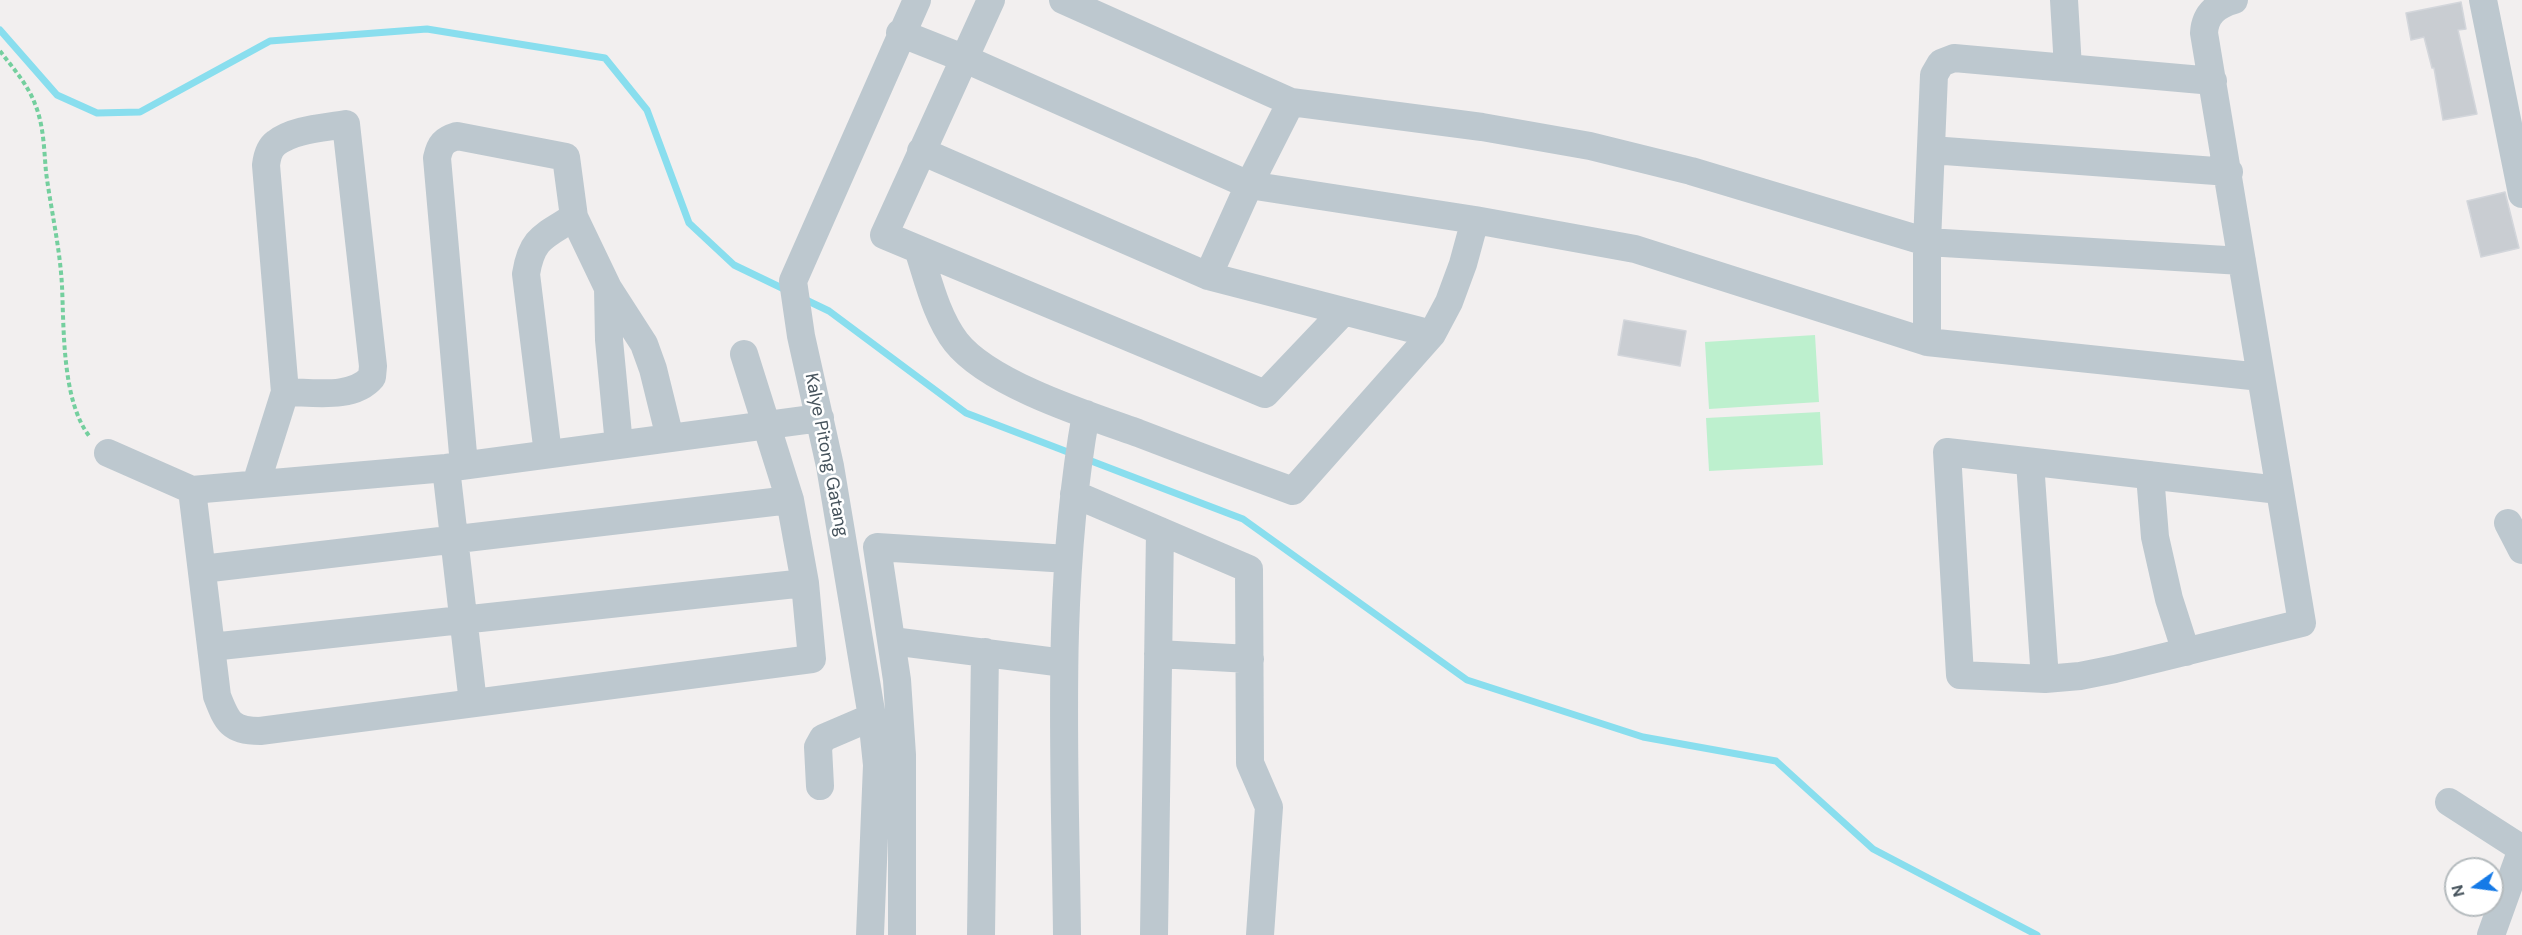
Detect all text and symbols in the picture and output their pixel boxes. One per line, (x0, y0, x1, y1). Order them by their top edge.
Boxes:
street label: Kalye Pitong Gatang (800, 372, 852, 538)
north arrow (2444, 857, 2504, 917)
text: N (2446, 883, 2470, 899)

